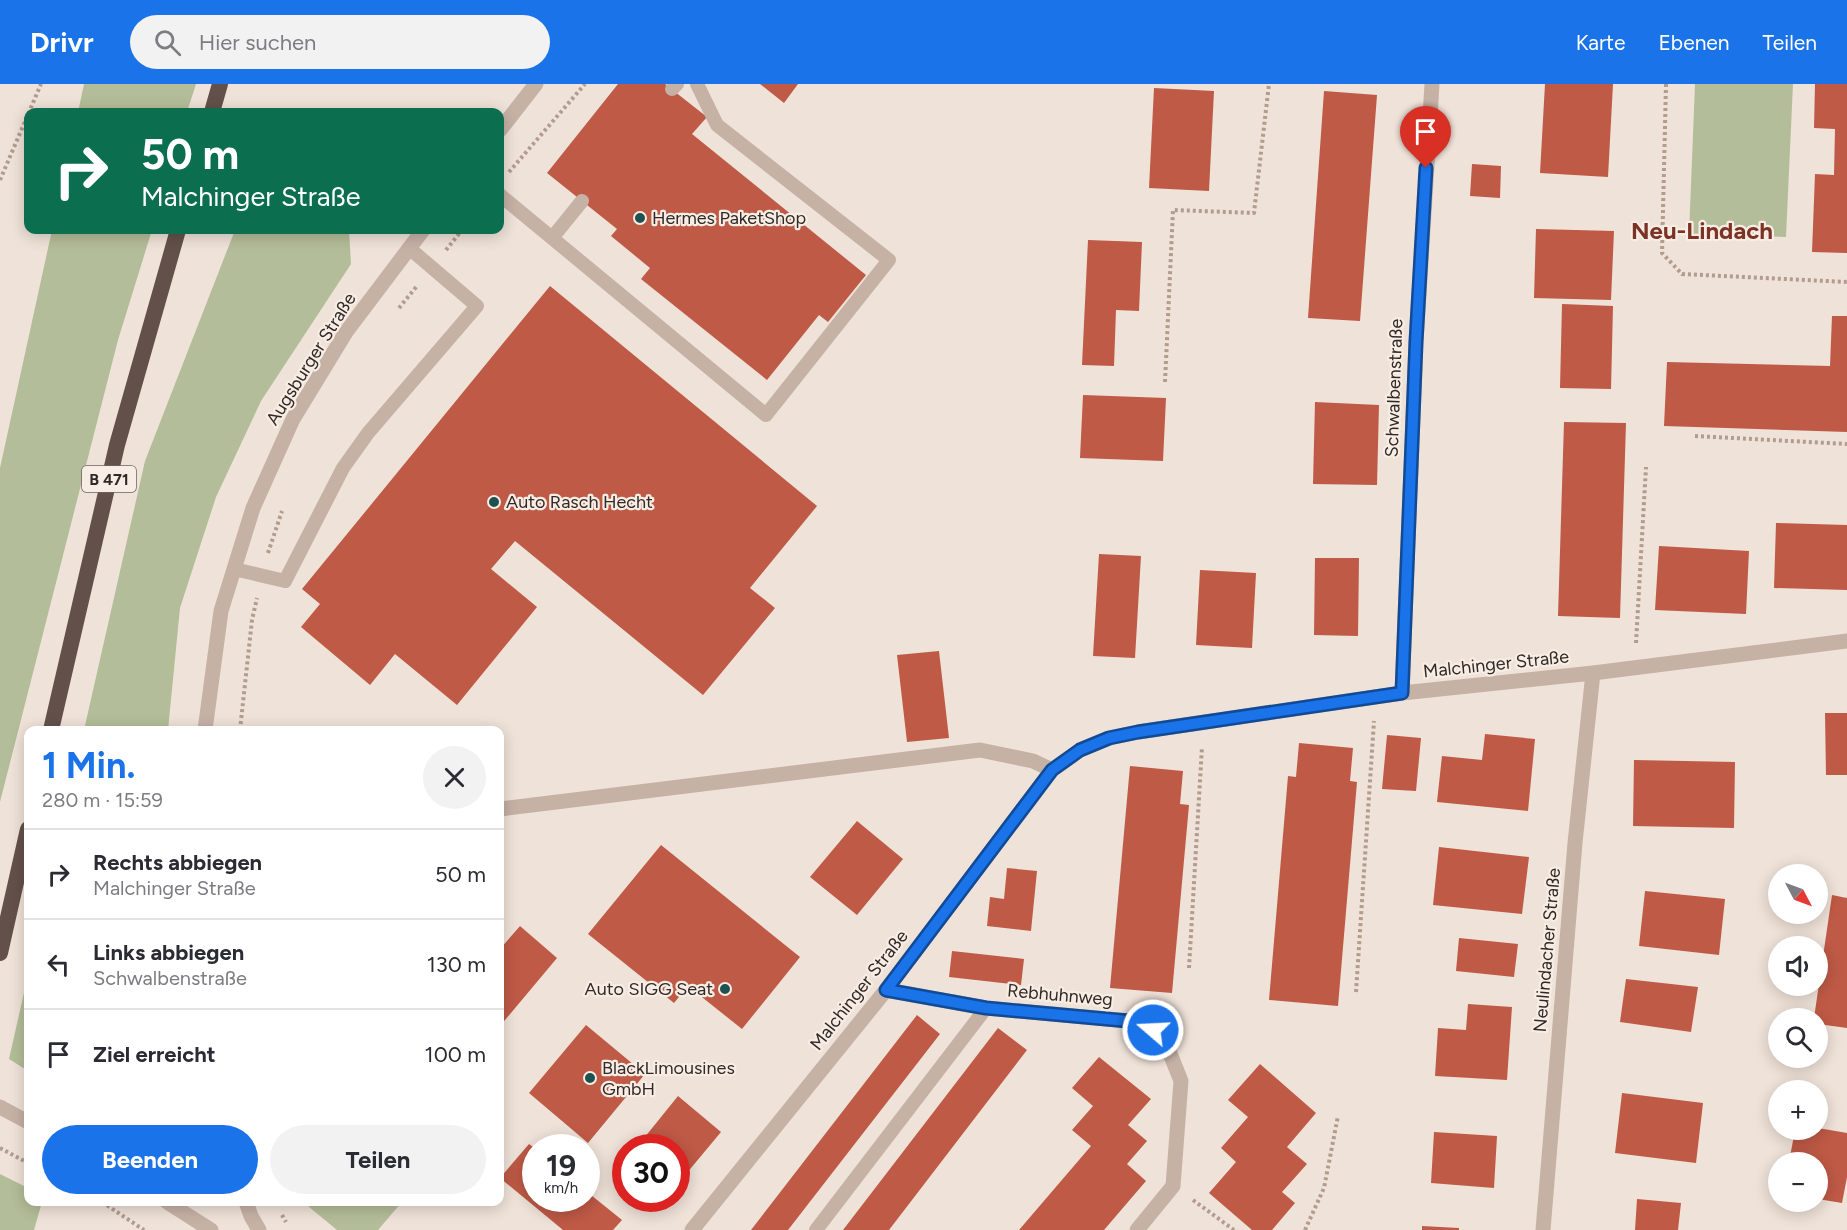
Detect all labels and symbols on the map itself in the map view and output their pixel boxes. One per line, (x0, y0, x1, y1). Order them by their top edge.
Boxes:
pin (1400, 106, 1451, 168)
place label: Hermes PaketShop (652, 207, 806, 229)
marker: Hermes PaketShop (633, 211, 647, 225)
district label: Neu-Lindach (1631, 216, 1773, 245)
street label: Augsburger Straße (261, 289, 361, 429)
street label: Schwalbenstraße (1381, 318, 1407, 458)
road number: B 471 (82, 466, 136, 492)
place label: Auto Rasch Hecht (506, 491, 653, 513)
marker: Auto Rasch Hecht (487, 495, 501, 509)
street label: Malchinger Straße (1422, 645, 1570, 683)
north arrow (1768, 864, 1828, 924)
street label: Neulindacher Straße (1529, 867, 1565, 1033)
street label: Malchinger Straße (805, 925, 913, 1054)
place label: Auto SIGG Seat (585, 978, 713, 1000)
street label: Rebhuhnweg (1006, 979, 1114, 1011)
marker: Auto SIGG Seat (718, 982, 732, 996)
position arrow (1121, 998, 1185, 1062)
place label: BlackLimousines GmbH (602, 1057, 735, 1100)
marker: BlackLimousines GmbH (583, 1071, 597, 1085)
speed limit sign: 30 (612, 1134, 690, 1212)

